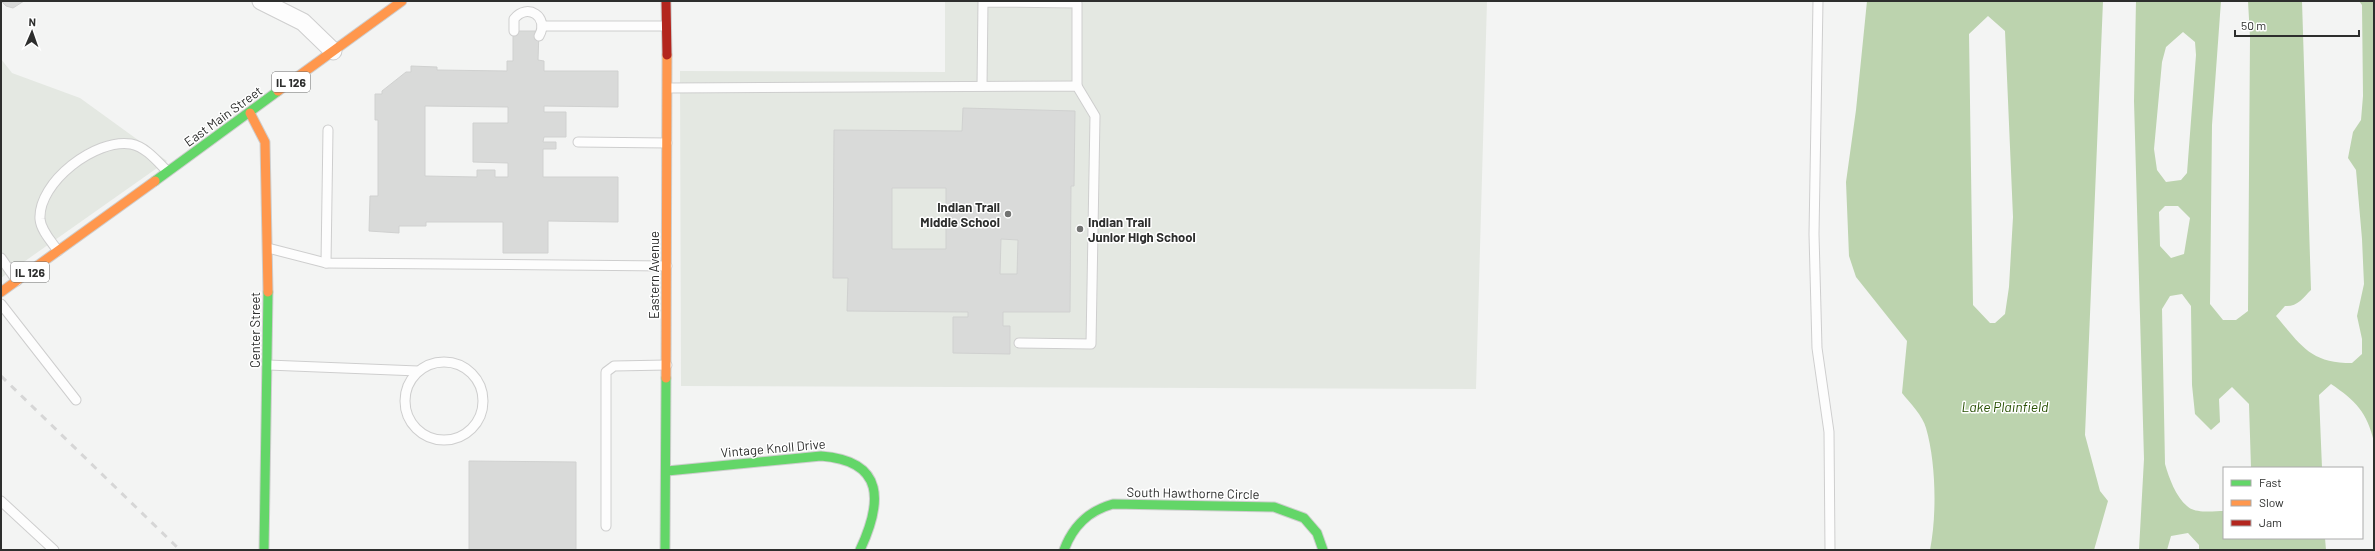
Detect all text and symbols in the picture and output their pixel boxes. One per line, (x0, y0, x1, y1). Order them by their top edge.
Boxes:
north arrow (12, 12, 52, 52)
scale bar (2235, 12, 2359, 38)
text: N (28, 15, 36, 28)
text: 50 m (2241, 18, 2266, 32)
road number: IL 126 (272, 72, 310, 92)
street label: East Main Street (181, 82, 265, 150)
place label: Indian Trail Middle School (920, 199, 1000, 230)
marker: Indian Trail Middle School (1003, 209, 1013, 219)
place label: Indian Trail Junior High School (1088, 214, 1196, 245)
marker: Indian Trail Junior High School (1075, 224, 1085, 234)
street label: Eastern Avenue (646, 231, 662, 319)
road number: IL 126 (11, 262, 49, 282)
street label: Center Street (247, 292, 263, 368)
water label: Lake Plainfield (1961, 398, 2049, 415)
street label: Vintage Knoll Drive (720, 435, 826, 461)
legend (2223, 467, 2363, 539)
text: Fast (2259, 475, 2282, 489)
street label: South Hawthorne Circle (1126, 484, 1260, 502)
text: Slow (2259, 495, 2284, 509)
text: Jam (2259, 515, 2282, 529)

